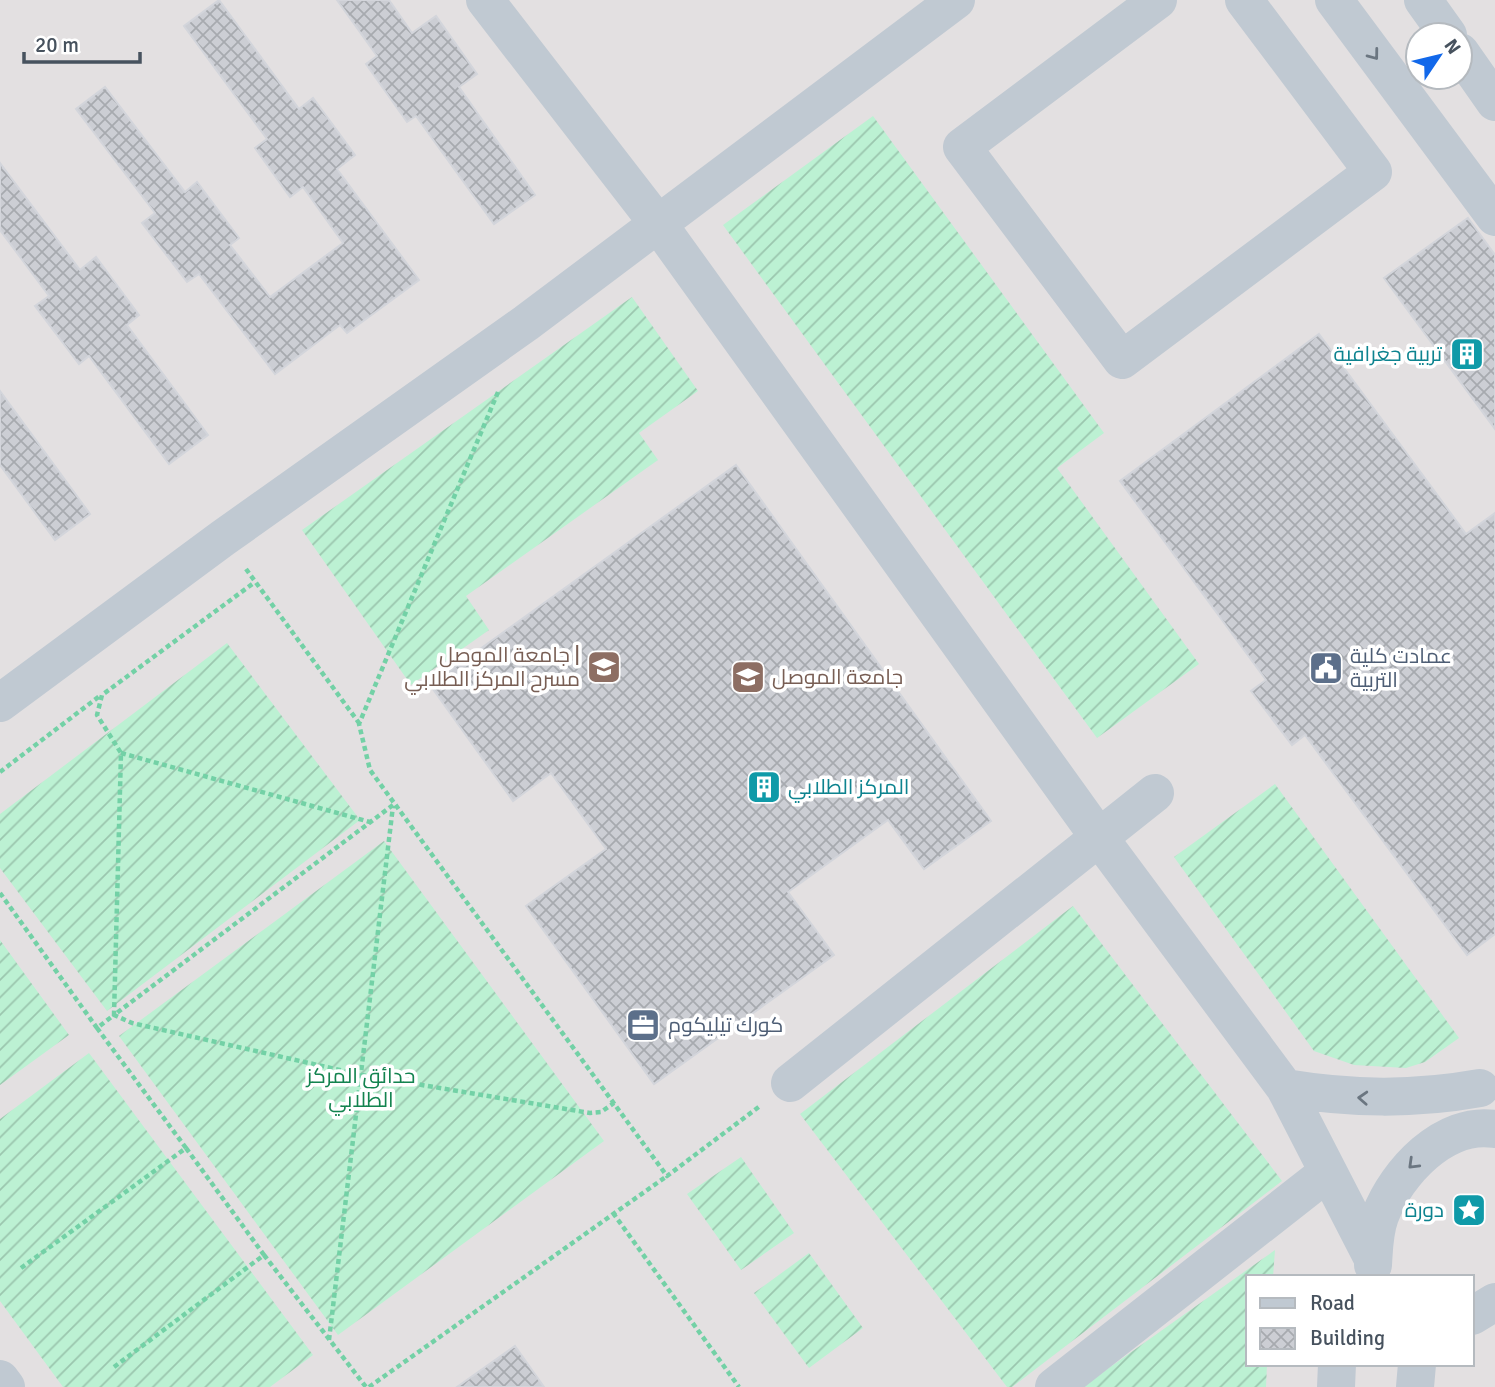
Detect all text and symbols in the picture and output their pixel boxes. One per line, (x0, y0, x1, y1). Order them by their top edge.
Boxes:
scale bar (24, 21, 140, 65)
north arrow (1404, 21, 1474, 91)
text: 20 m (35, 32, 79, 58)
text: N (1438, 35, 1466, 59)
one-way arrow (1366, 47, 1379, 60)
building icon: تربية جغرافية (1448, 335, 1486, 373)
place label: تربية جغرافية (1334, 341, 1442, 367)
place label: جامعة الموصل | مسرح المركز الطلابي (404, 642, 580, 695)
place label: عمادت كلية التربية (1350, 643, 1452, 693)
school or university icon: جامعة الموصل | مسرح المركز الطلابي (585, 648, 623, 686)
public building icon: عمادت كلية التربية (1307, 649, 1345, 687)
school or university icon: جامعة الموصل (729, 658, 767, 696)
place label: جامعة الموصل (772, 664, 903, 690)
building icon: المركز الطلابي (745, 768, 783, 806)
place label: المركز الطلابي (788, 774, 909, 803)
office icon: كورك تيليكوم (624, 1006, 662, 1044)
place label: كورك تيليكوم (668, 1012, 783, 1039)
park label: حدائق المركز الطلابي (306, 1063, 415, 1116)
one-way arrow (1357, 1091, 1368, 1106)
one-way arrow (1409, 1156, 1422, 1169)
place icon: دورة (1450, 1191, 1488, 1229)
place label: دورة (1405, 1197, 1444, 1223)
legend (1246, 1275, 1474, 1366)
text: Road (1310, 1290, 1355, 1316)
text: Building (1310, 1325, 1385, 1351)

